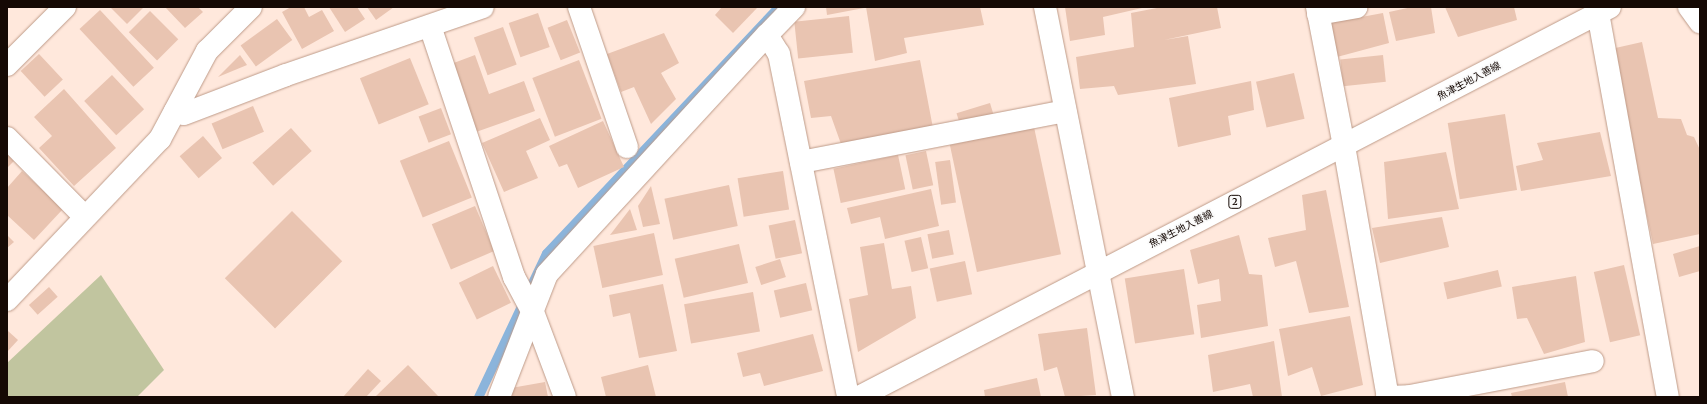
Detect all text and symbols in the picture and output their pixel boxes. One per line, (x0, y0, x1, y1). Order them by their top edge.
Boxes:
street label: 魚津生地入善線 (1435, 59, 1503, 103)
road number: 2 (1228, 195, 1242, 209)
street label: 魚津生地入善線 (1147, 208, 1215, 250)

